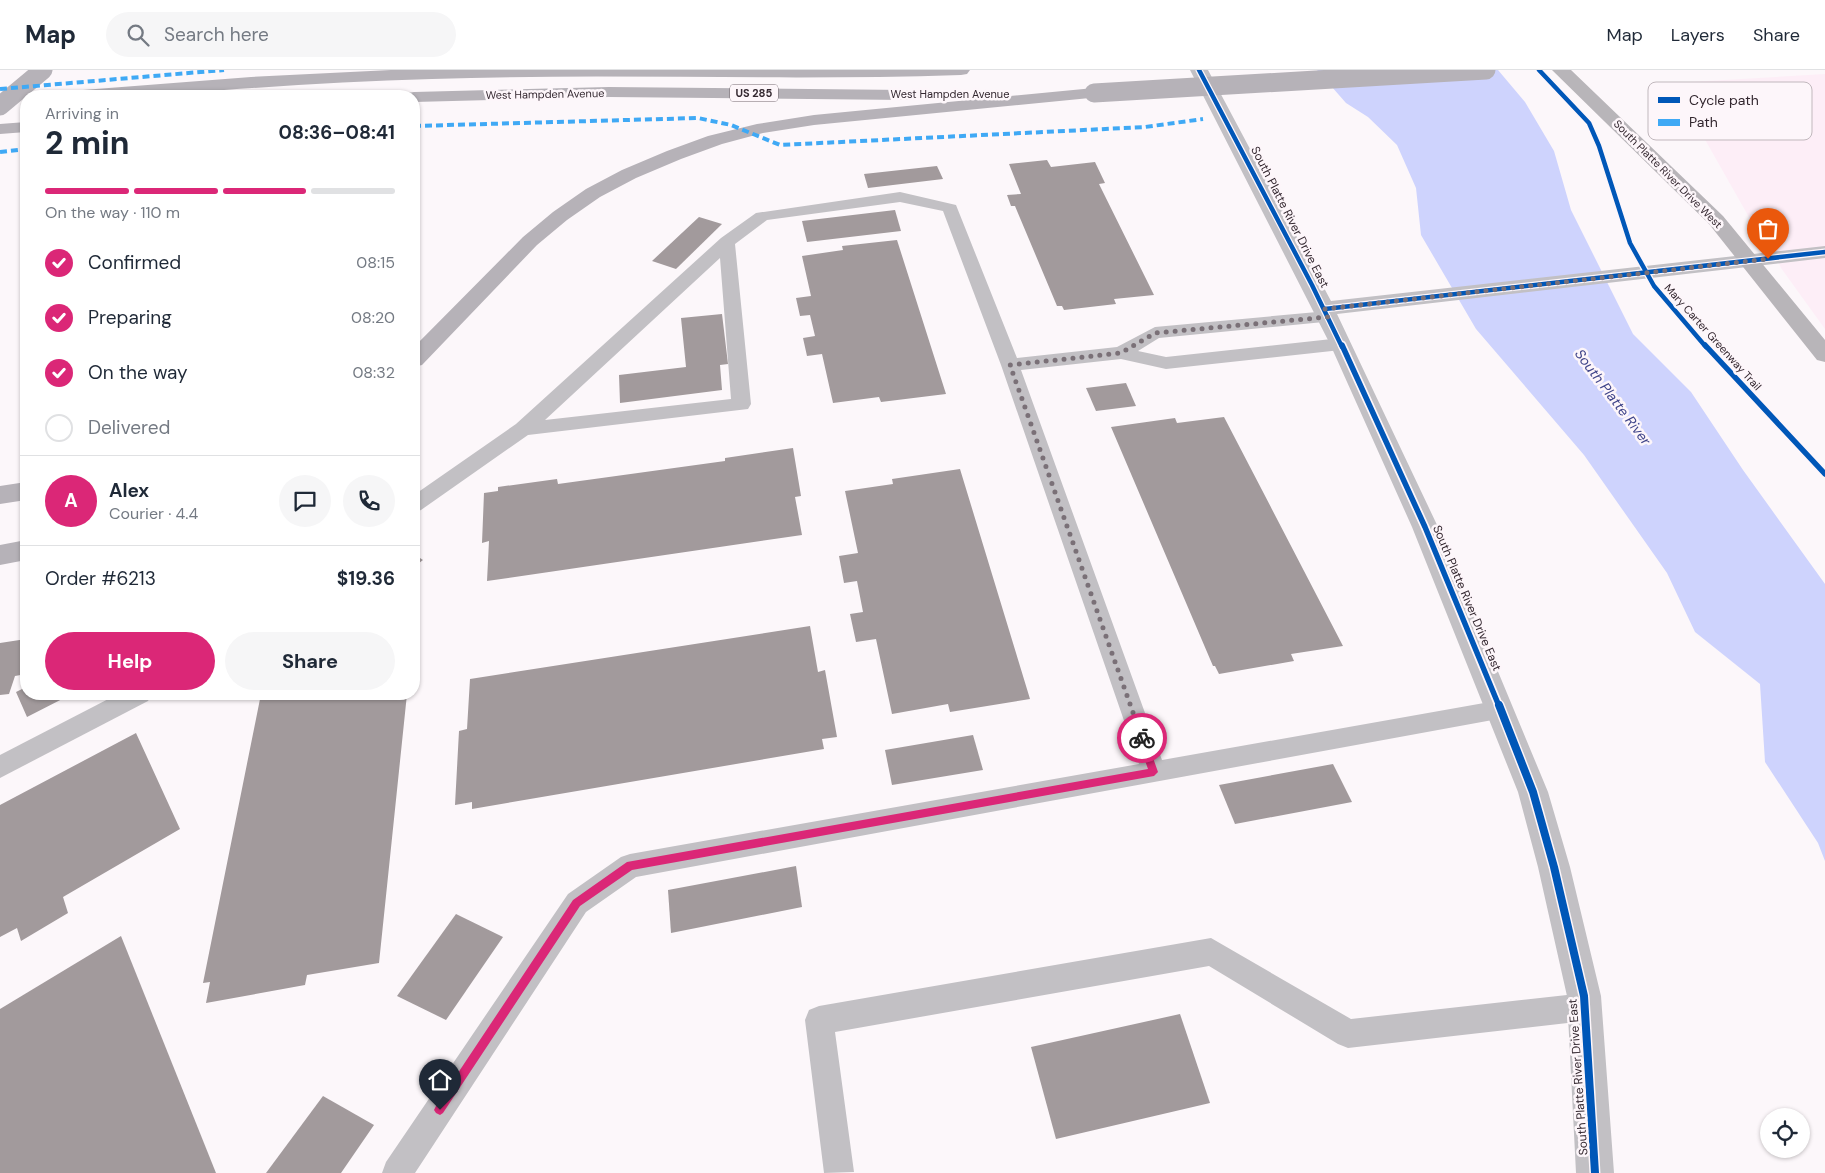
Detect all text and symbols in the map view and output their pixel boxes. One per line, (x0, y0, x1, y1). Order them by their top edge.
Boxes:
search box (106, 12, 456, 57)
text: Map (25, 19, 76, 50)
icon: search (124, 21, 152, 49)
text: Search here (164, 22, 269, 47)
text: Map (1607, 23, 1643, 47)
text: Layers (1671, 23, 1725, 47)
text: Share (1753, 23, 1800, 47)
legend (1648, 82, 1812, 140)
road number: US 285 (730, 84, 778, 102)
street label: West Hampden Avenue (485, 86, 605, 102)
street label: West Hampden Avenue (891, 87, 1009, 101)
text: Cycle path (1689, 91, 1759, 109)
text: Arriving in (45, 103, 119, 124)
text: Path (1689, 113, 1718, 131)
street label: South Platte River Drive West (1611, 117, 1725, 231)
text: 08:36–08:41 (279, 120, 395, 145)
text: 2 min (45, 122, 130, 164)
street label: South Platte River Drive East (1247, 143, 1333, 291)
text: On the way · 110 m (45, 202, 180, 223)
pin (1747, 208, 1789, 259)
icon: bag (1754, 215, 1782, 243)
icon: check (45, 249, 73, 277)
text: Confirmed (88, 250, 181, 275)
text: 08:15 (356, 252, 395, 273)
street label: Mary Carter Greenway Trail (1661, 281, 1765, 393)
icon: check (45, 304, 73, 332)
text: Preparing (88, 305, 172, 330)
text: 08:20 (351, 307, 395, 328)
water label: South Platte River (1571, 345, 1656, 449)
icon: check (45, 359, 73, 387)
text: On the way (88, 360, 188, 385)
text: 08:32 (352, 362, 395, 383)
text: Delivered (88, 415, 170, 440)
button: chat (279, 475, 331, 527)
button: phone (343, 475, 395, 527)
text: Alex (109, 478, 149, 503)
text: A (64, 488, 78, 513)
text: Courier · 4.4 (109, 503, 198, 524)
street label: South Platte River Drive East (1429, 523, 1505, 674)
text: Order #6213 (45, 566, 156, 591)
text: $19.36 (337, 566, 395, 591)
button: Help (45, 632, 215, 690)
button: Share (225, 632, 395, 690)
courier (1117, 713, 1167, 763)
icon: bike (1128, 724, 1156, 752)
street label: South Platte River Drive East (1565, 998, 1591, 1156)
pin (419, 1059, 461, 1110)
icon: home (426, 1066, 454, 1094)
map controls (1760, 1108, 1810, 1158)
button: locate (1760, 1108, 1810, 1158)

